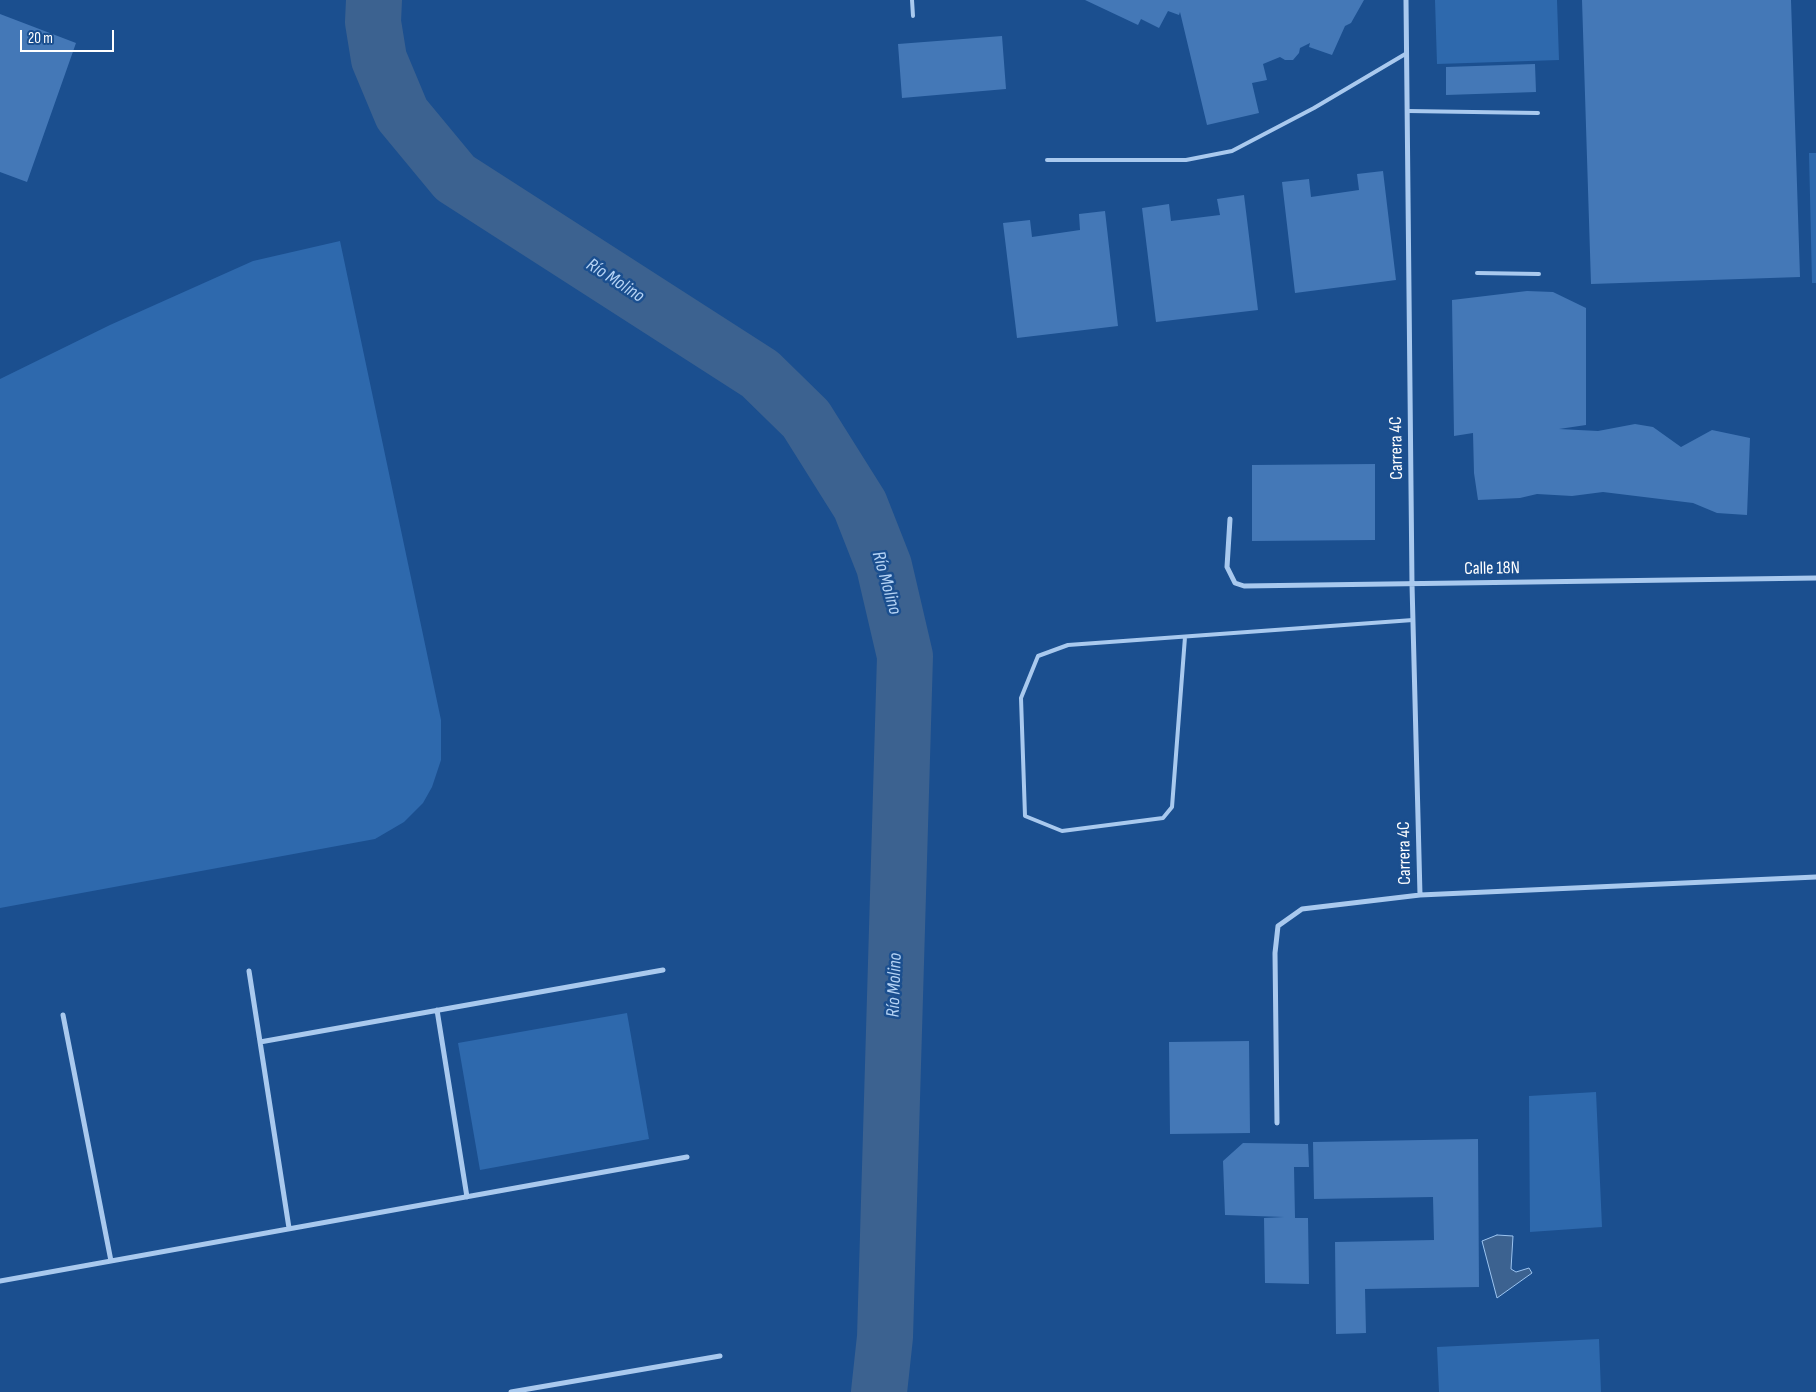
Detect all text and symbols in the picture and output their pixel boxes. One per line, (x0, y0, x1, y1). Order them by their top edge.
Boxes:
scale bar (22, 20, 116, 52)
text: 20 m (28, 29, 53, 48)
water label: Río Molino (582, 254, 648, 308)
street label: Carrera 4C (1386, 416, 1408, 480)
water label: Río Molino (866, 549, 906, 617)
street label: Calle 18N (1464, 558, 1520, 580)
street label: Carrera 4C (1394, 821, 1416, 885)
water label: Río Molino (882, 952, 908, 1018)

